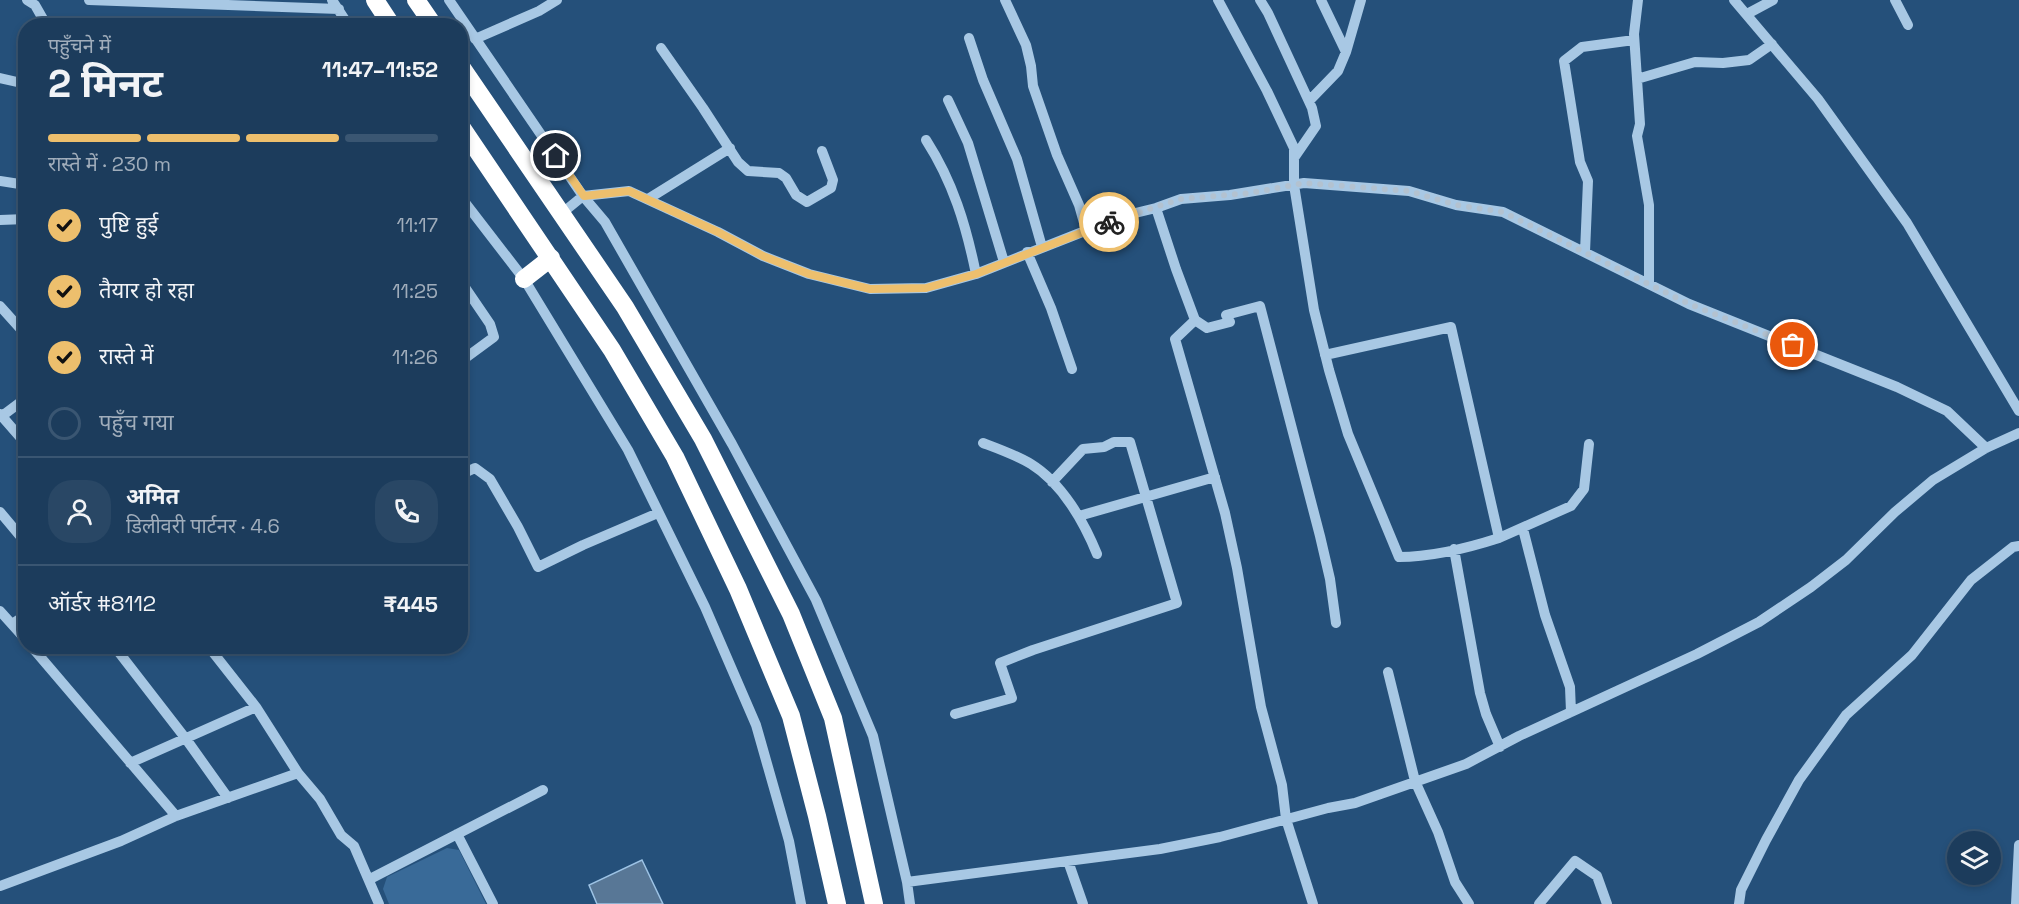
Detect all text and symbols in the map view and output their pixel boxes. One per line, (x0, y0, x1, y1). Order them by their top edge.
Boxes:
text: पहुँचने में (48, 33, 111, 59)
text: 11:47–11:52 (322, 55, 438, 83)
text: 2 मिनट (48, 59, 163, 108)
pin (530, 130, 581, 181)
icon: home (539, 139, 572, 172)
text: रास्ते में · 230 m (48, 151, 171, 177)
courier (1079, 192, 1139, 252)
icon: bike (1093, 206, 1126, 239)
icon: check (48, 209, 81, 242)
text: पुष्टि हुई (99, 210, 158, 238)
text: 11:17 (397, 212, 438, 238)
icon: check (48, 275, 81, 308)
text: तैयार हो रहा (99, 276, 194, 304)
text: 11:25 (392, 278, 438, 304)
pin (1767, 319, 1818, 370)
icon: bag (1776, 328, 1809, 361)
icon: check (48, 341, 81, 374)
text: रास्ते में (99, 342, 154, 370)
text: 11:26 (392, 344, 438, 370)
text: पहुँच गया (99, 408, 174, 436)
button: person (48, 480, 111, 543)
button: phone (375, 480, 438, 543)
text: अमित (126, 482, 179, 510)
text: डिलीवरी पार्टनर · 4.6 (126, 513, 280, 539)
text: ऑर्डर #8112 (48, 589, 156, 617)
text: ₹445 (383, 590, 438, 618)
map controls (1947, 831, 2001, 885)
button: layers (1947, 831, 2001, 885)

